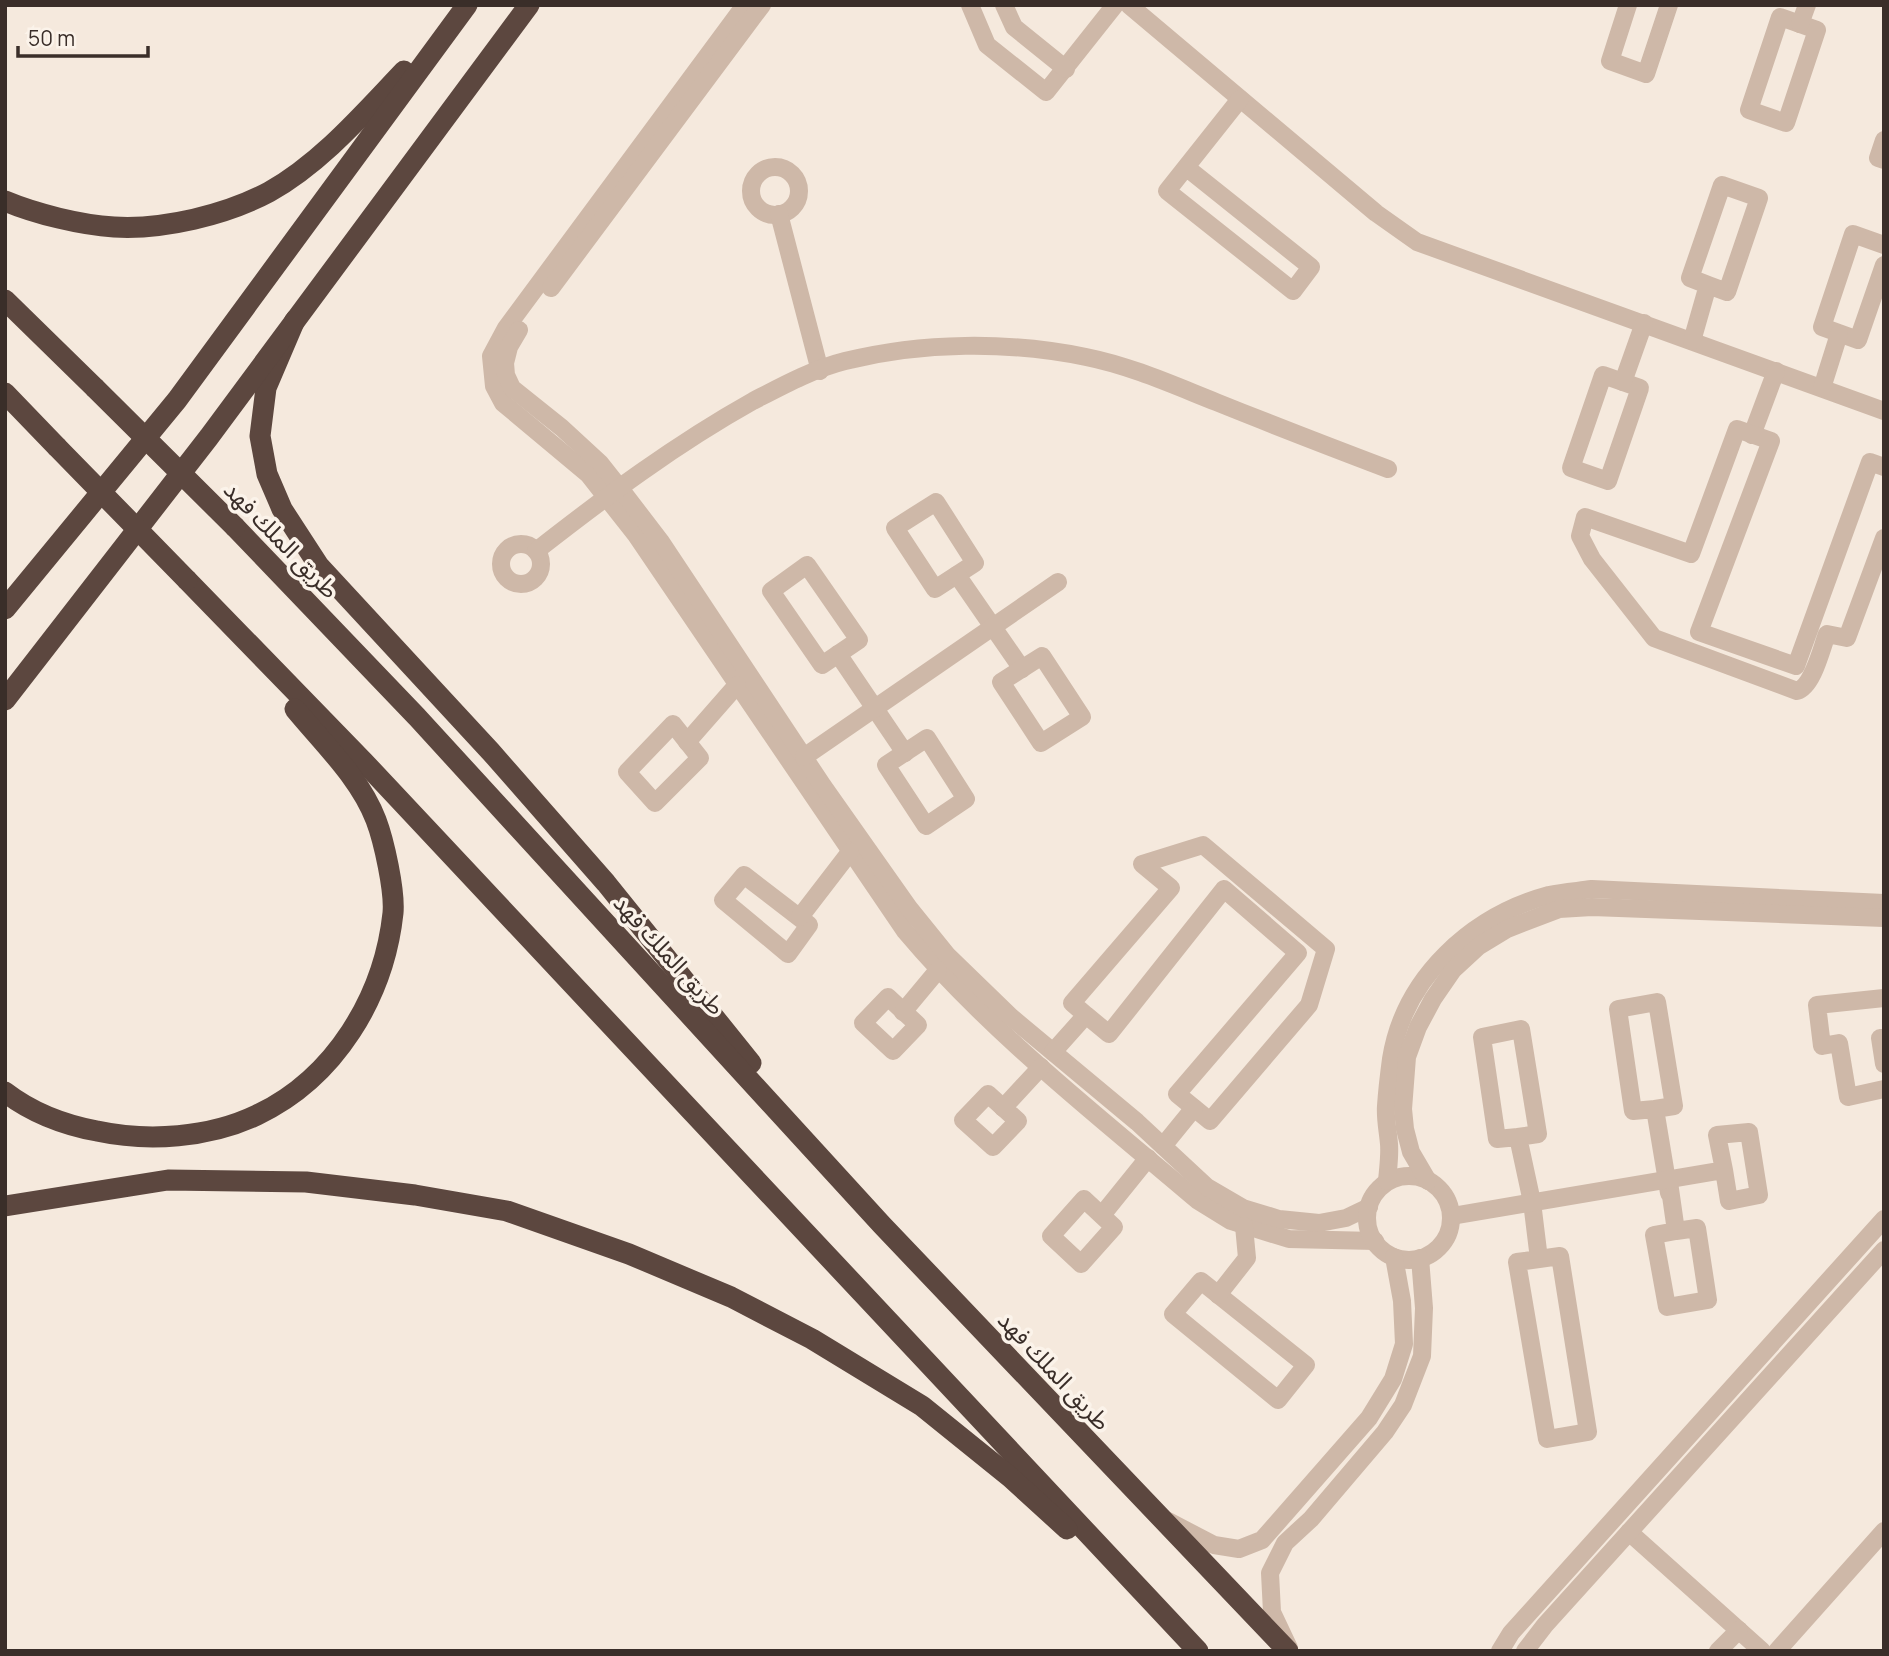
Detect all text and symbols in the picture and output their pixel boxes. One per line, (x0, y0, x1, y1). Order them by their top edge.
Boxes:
scale bar (18, 14, 147, 58)
text: 50 m (28, 24, 75, 52)
street label: طريق الملك فهد (217, 473, 347, 605)
street label: طريق الملك فهد (607, 886, 733, 1022)
street label: طريق الملك فهد (991, 1303, 1119, 1437)

